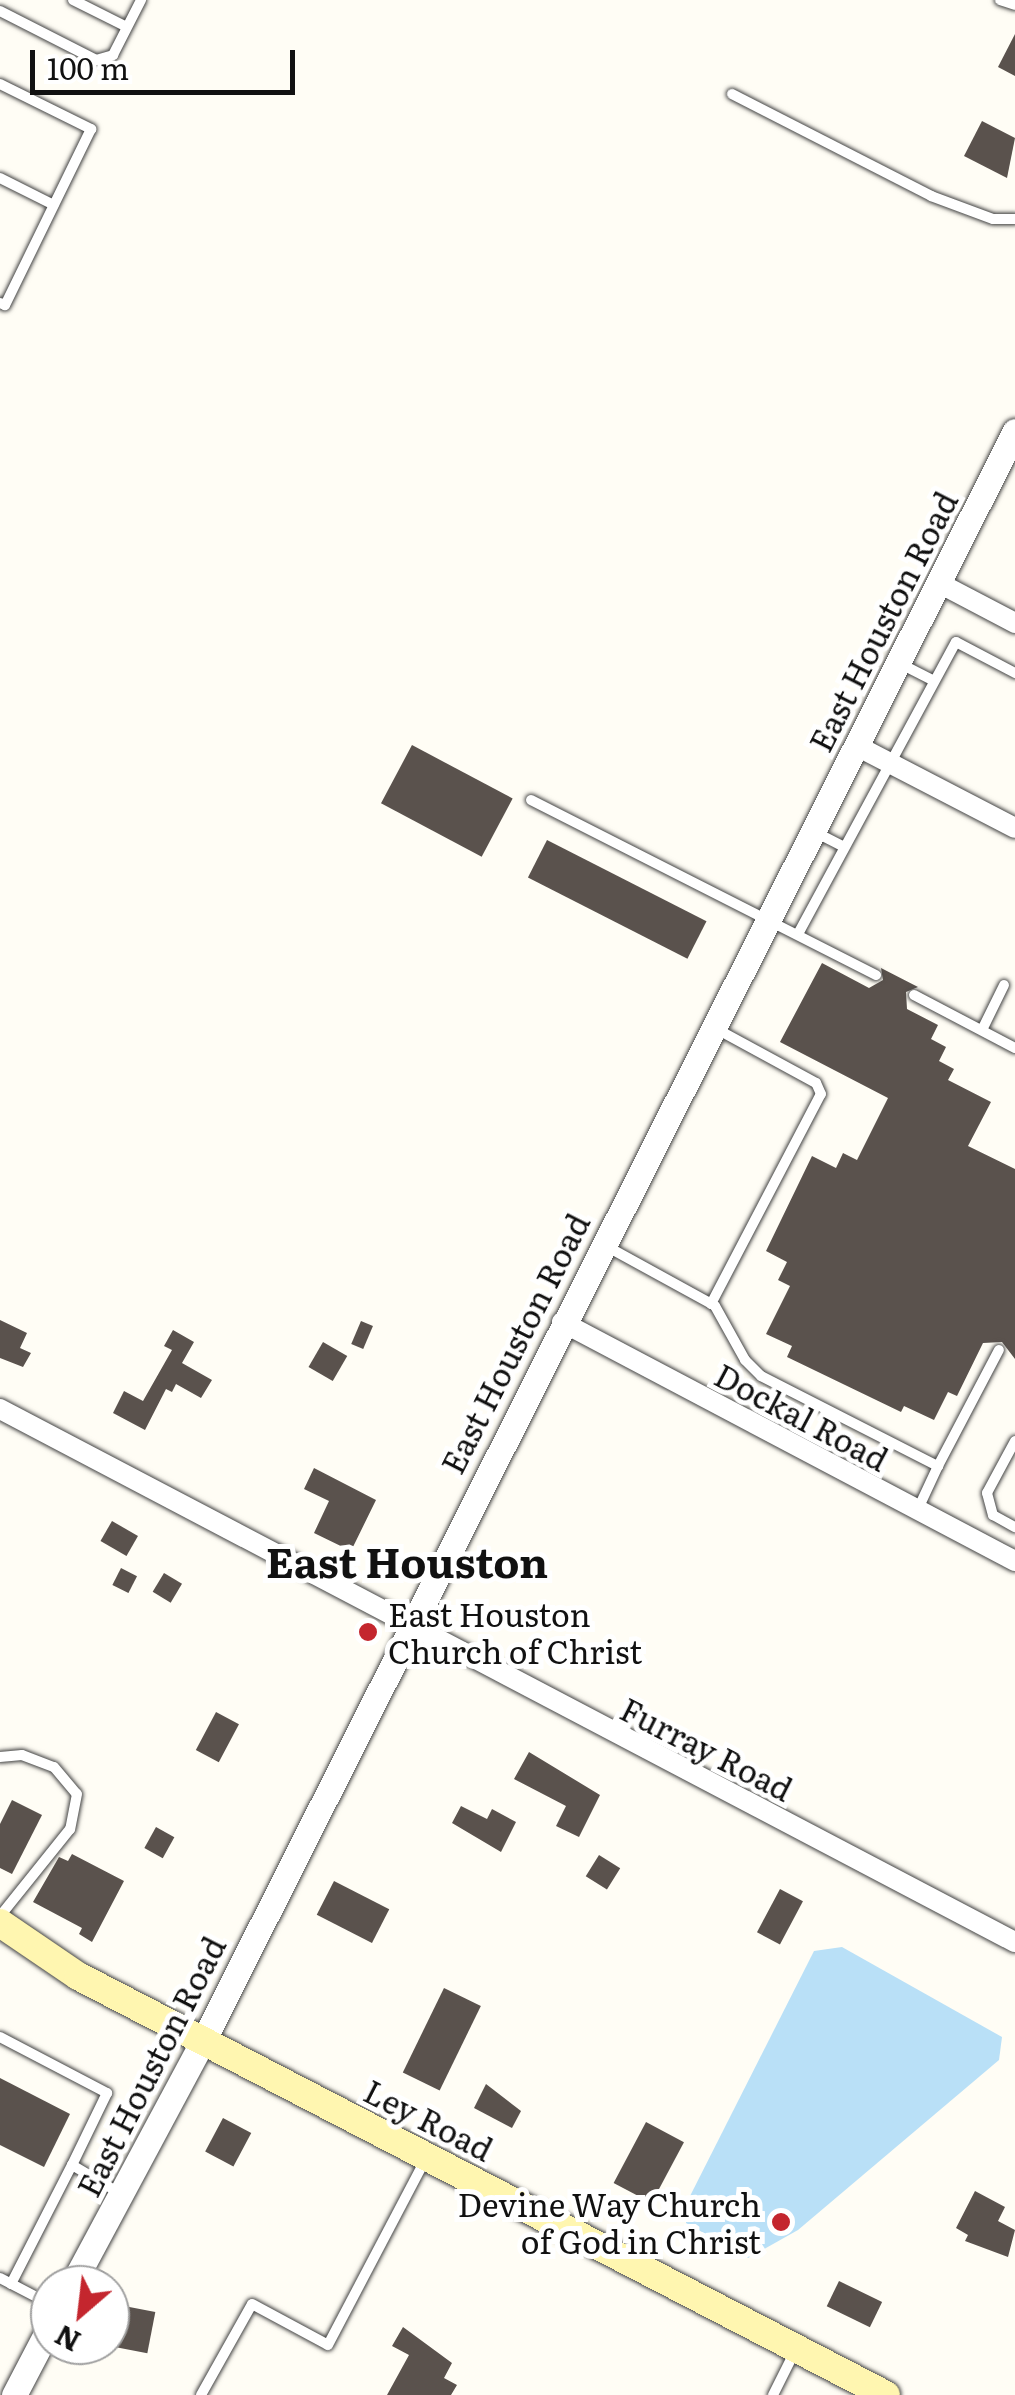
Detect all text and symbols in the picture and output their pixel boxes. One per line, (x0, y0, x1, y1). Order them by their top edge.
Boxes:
scale bar (35, 30, 300, 92)
text: 100 m (47, 45, 129, 89)
street label: East Houston Road (800, 485, 964, 757)
street label: East Houston Road (432, 1207, 596, 1479)
street label: Dockal Road (709, 1354, 895, 1478)
district label: East Houston (266, 1535, 548, 1585)
place label: East Houston Church of Christ (388, 1595, 642, 1670)
marker: East Houston Church of Christ (357, 1621, 379, 1643)
street label: Furray Road (615, 1688, 799, 1808)
street label: East Houston Road (68, 1930, 232, 2202)
street label: Ley Road (358, 2070, 500, 2168)
place label: Devine Way Church of God in Christ (458, 2185, 761, 2260)
marker: Devine Way Church of God in Christ (770, 2211, 792, 2233)
north arrow (30, 2265, 130, 2365)
text: N (47, 2316, 87, 2364)

